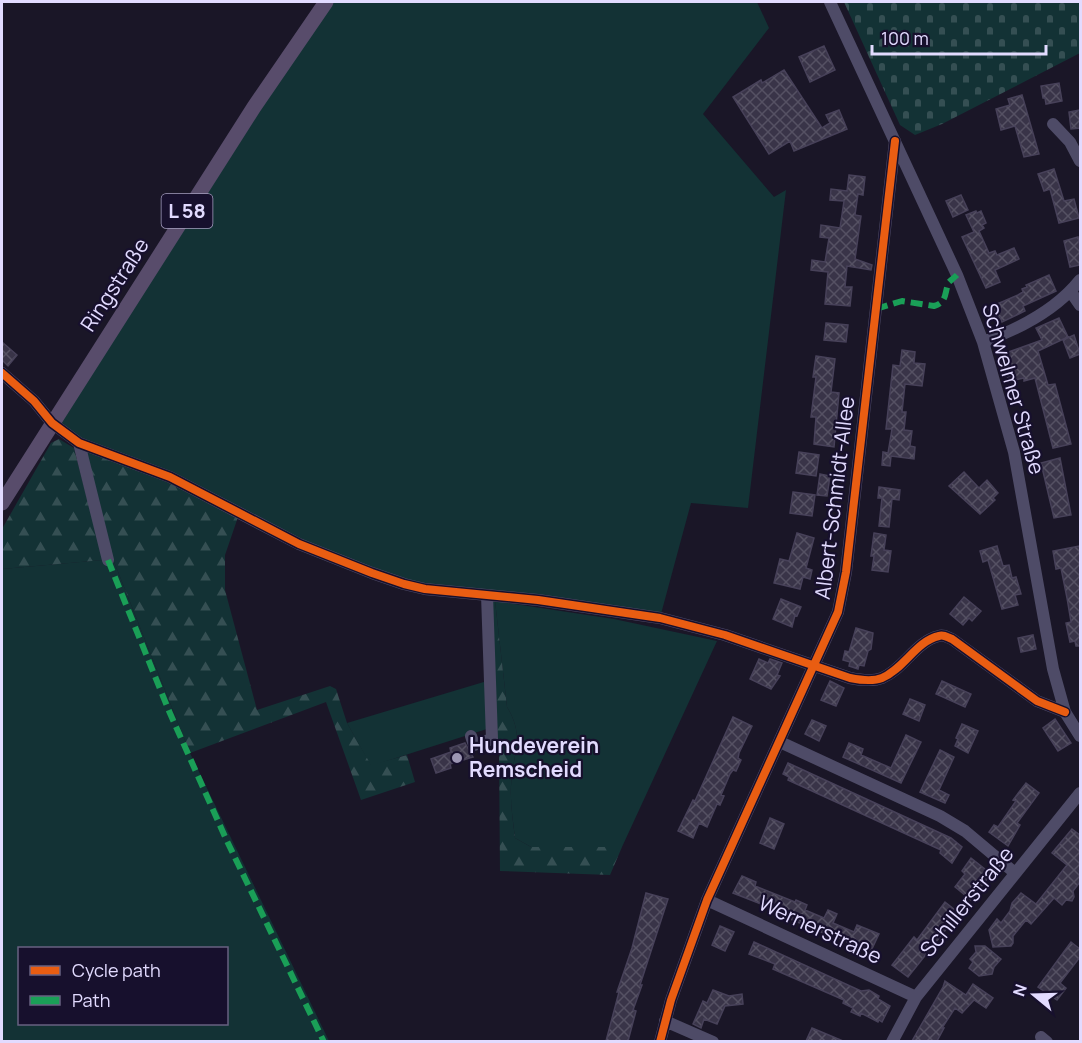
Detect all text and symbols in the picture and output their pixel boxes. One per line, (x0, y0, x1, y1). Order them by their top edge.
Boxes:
scale bar (872, 18, 1046, 56)
text: 100 m (881, 26, 929, 50)
road number: L 58 (162, 194, 213, 228)
street label: Ringstraße (74, 232, 155, 337)
street label: Schwelmer Straße (976, 300, 1052, 478)
street label: Albert-Schmidt-Allee (808, 395, 860, 601)
place label: Hundeverein Remscheid (469, 731, 599, 783)
marker: Hundeverein Remscheid (450, 751, 464, 765)
street label: Schillerstraße (913, 840, 1019, 962)
street label: Wernerstraße (754, 888, 887, 970)
legend (18, 947, 228, 1025)
text: Cycle path (72, 958, 161, 982)
north arrow (1004, 965, 1064, 1025)
text: N (1008, 981, 1032, 999)
text: Path (72, 988, 110, 1012)

